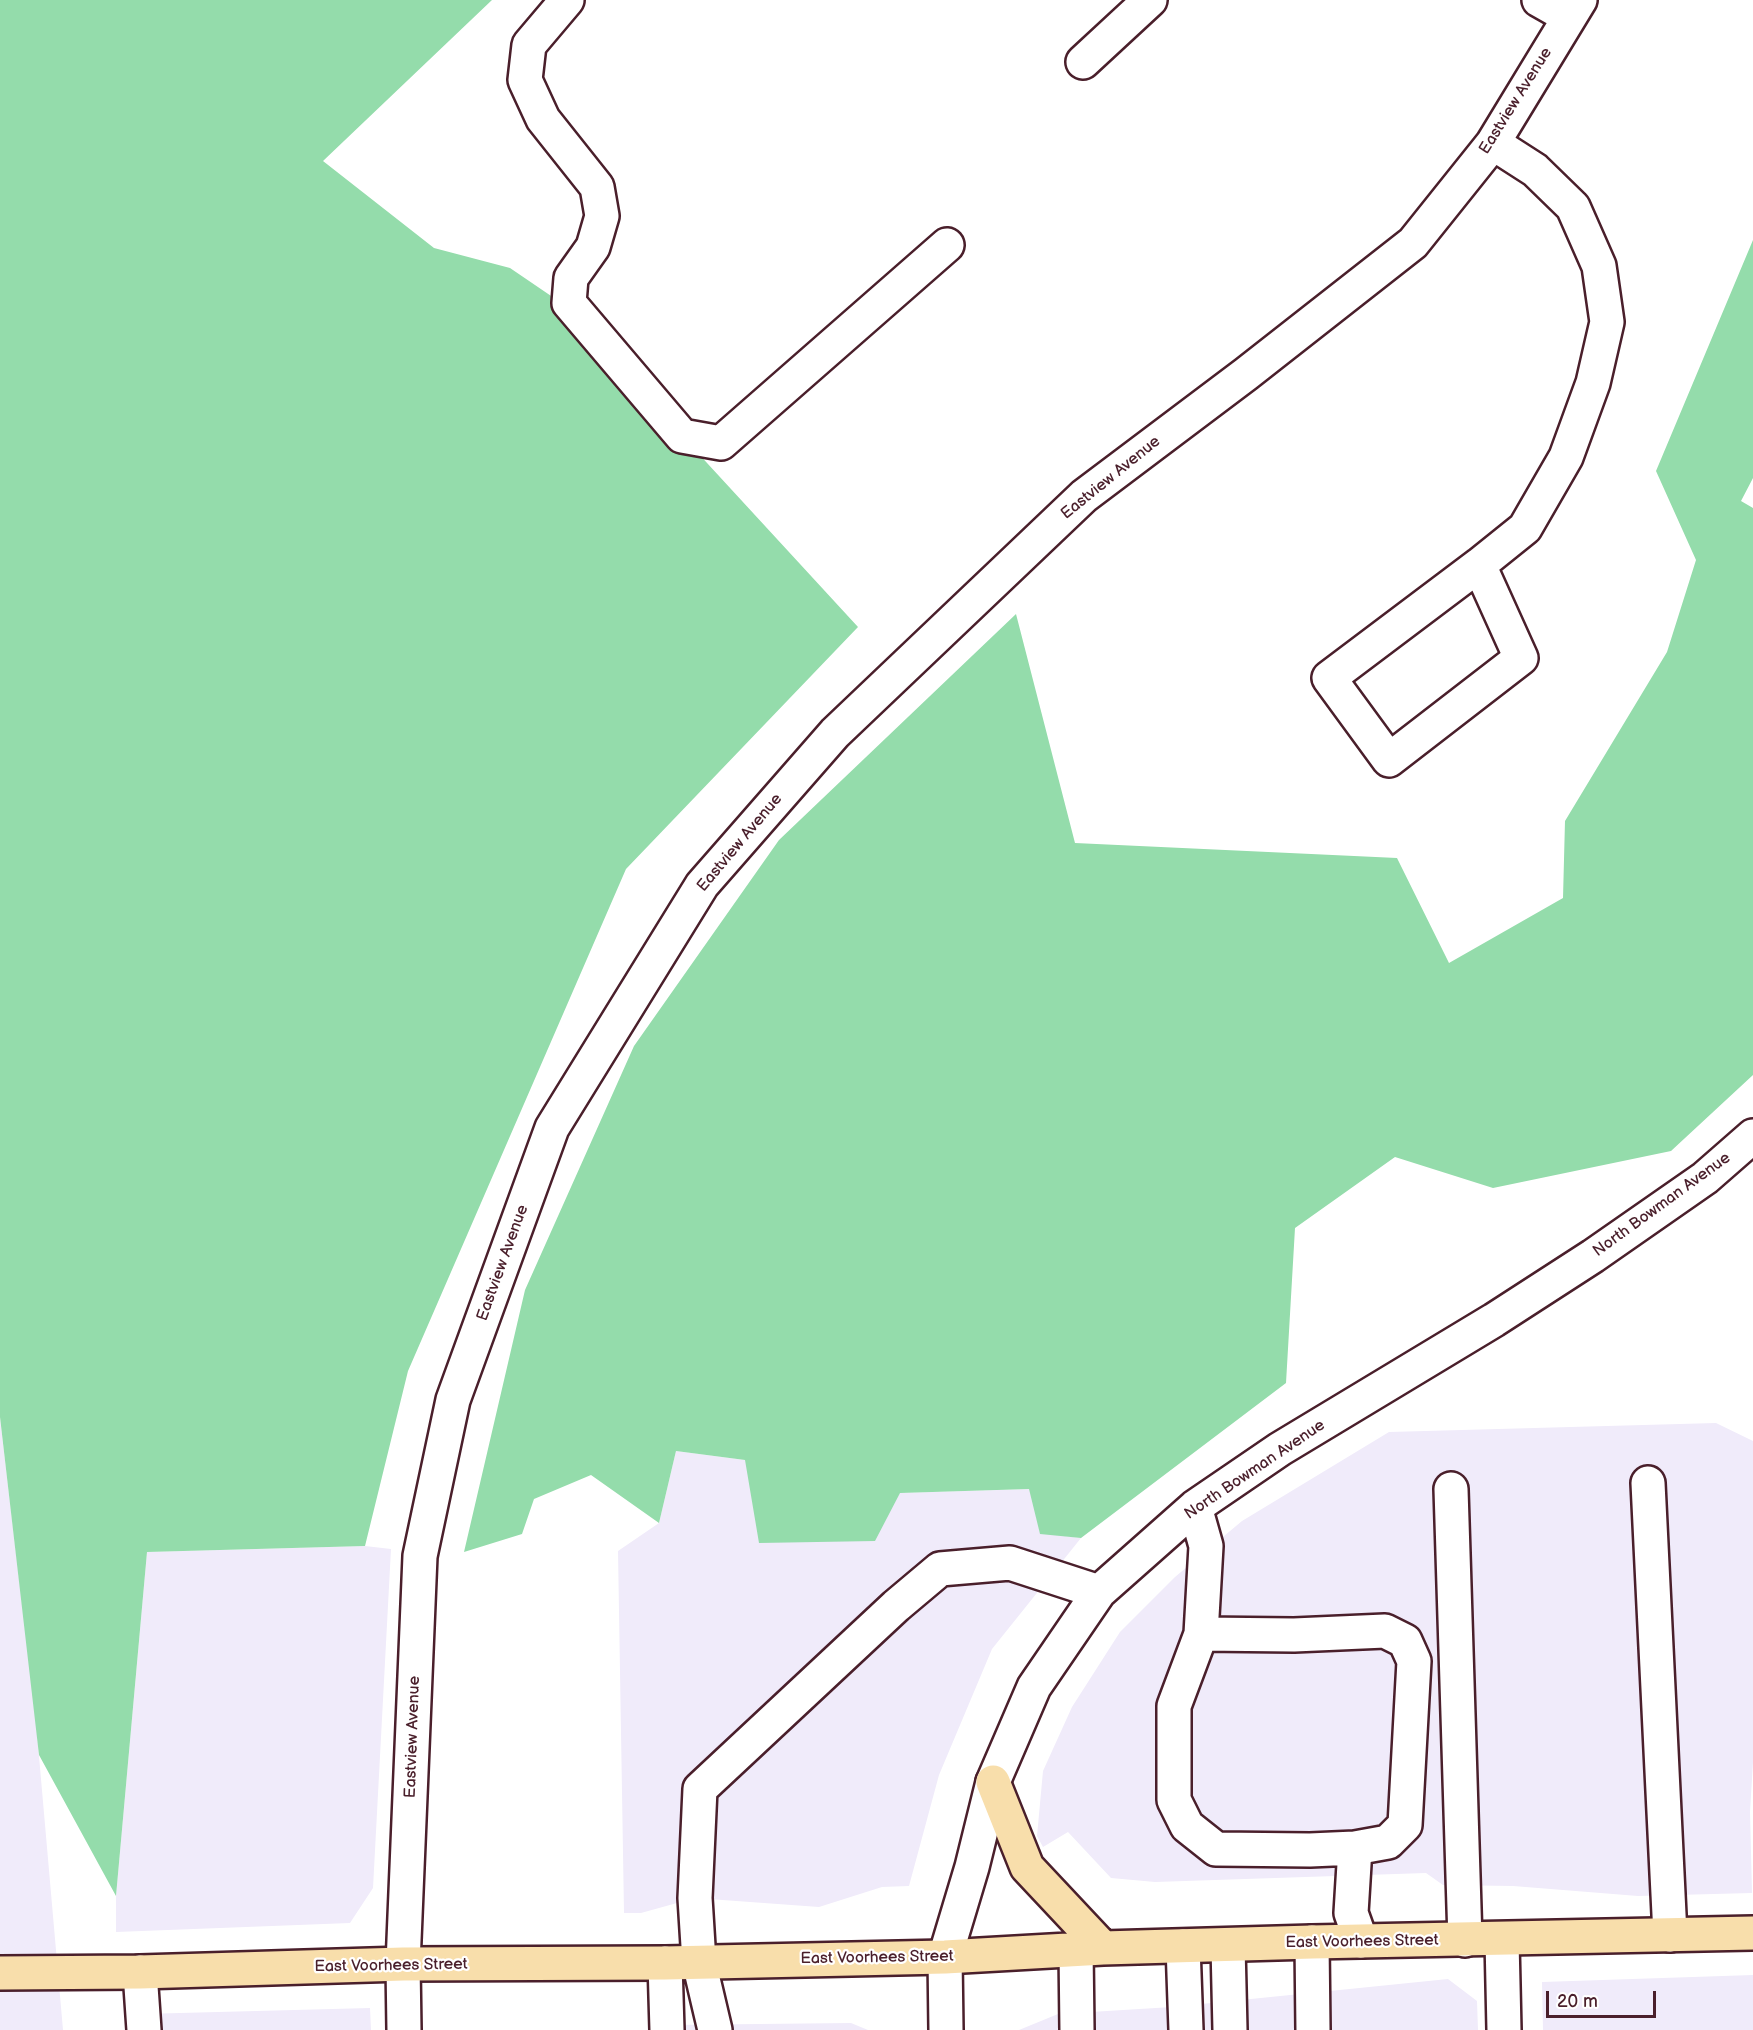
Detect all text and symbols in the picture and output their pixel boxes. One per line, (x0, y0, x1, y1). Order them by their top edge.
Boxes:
street label: Eastview Avenue (1476, 44, 1556, 158)
street label: Eastview Avenue (1058, 432, 1164, 524)
street label: Eastview Avenue (693, 790, 787, 896)
street label: North Bowman Avenue (1590, 1149, 1734, 1261)
street label: Eastview Avenue (473, 1202, 533, 1324)
street label: North Bowman Avenue (1181, 1416, 1329, 1524)
street label: Eastview Avenue (401, 1676, 425, 1798)
street label: East Voorhees Street (1285, 1931, 1439, 1953)
street label: East Voorhees Street (800, 1947, 954, 1969)
street label: East Voorhees Street (314, 1955, 468, 1977)
scale bar (1549, 1979, 1658, 2017)
text: 20 m (1557, 1991, 1598, 2012)

